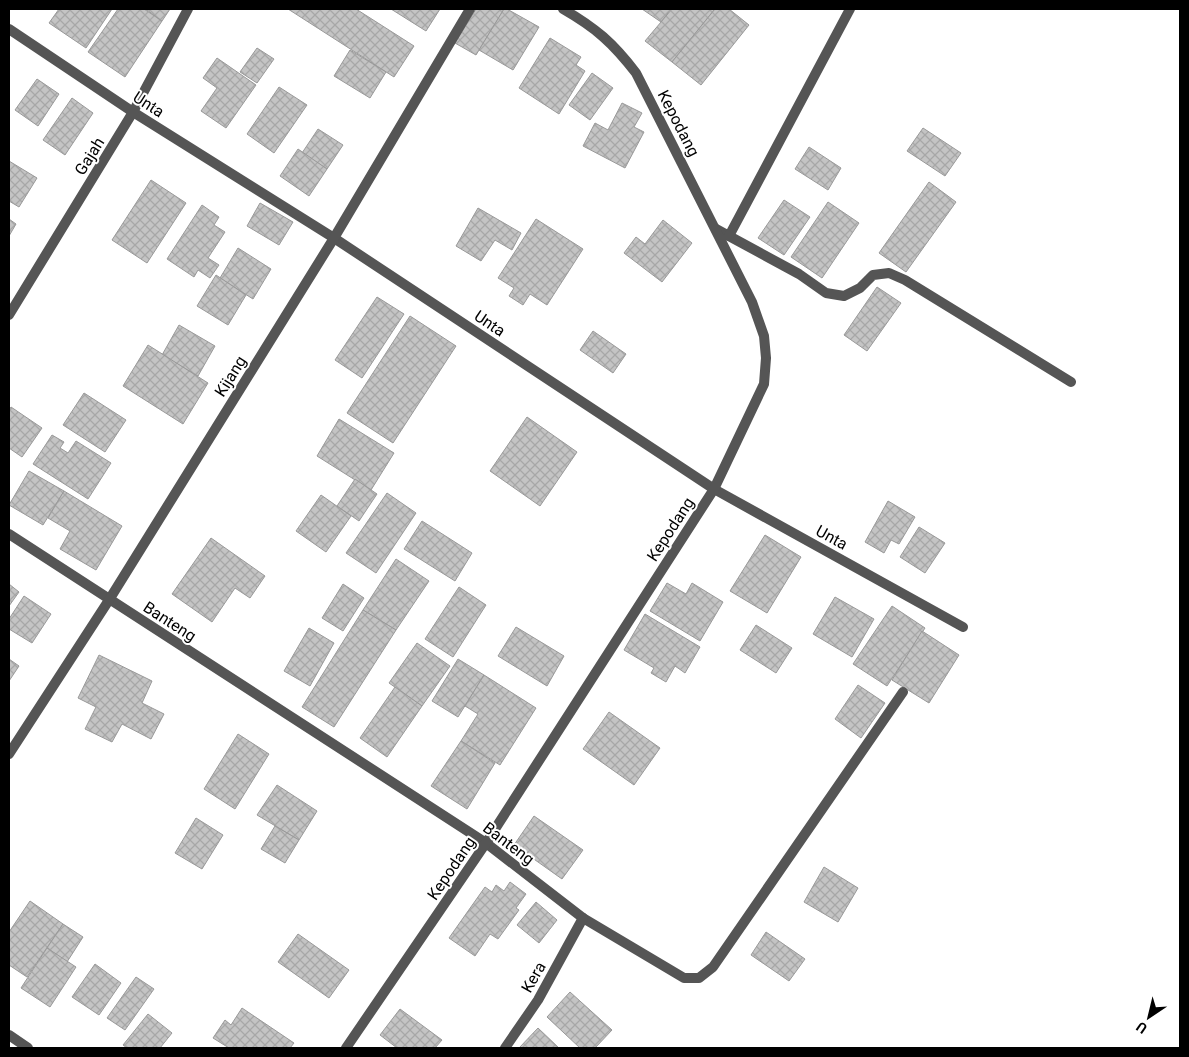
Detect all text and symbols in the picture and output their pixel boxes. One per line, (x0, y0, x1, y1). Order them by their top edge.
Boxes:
street label: Unta (130, 87, 168, 121)
street label: Kepodang (654, 87, 703, 160)
street label: Gajah (71, 134, 108, 179)
street label: Unta (471, 306, 509, 341)
street label: Kijang (211, 352, 250, 400)
street label: Kepodang (643, 494, 698, 565)
street label: Unta (813, 521, 851, 554)
street label: Banteng (140, 597, 200, 645)
street label: Banteng (479, 818, 538, 869)
street label: Kepodang (423, 833, 479, 903)
street label: Kera (517, 959, 550, 996)
north arrow (1124, 992, 1174, 1042)
text: U (1133, 1018, 1150, 1037)

